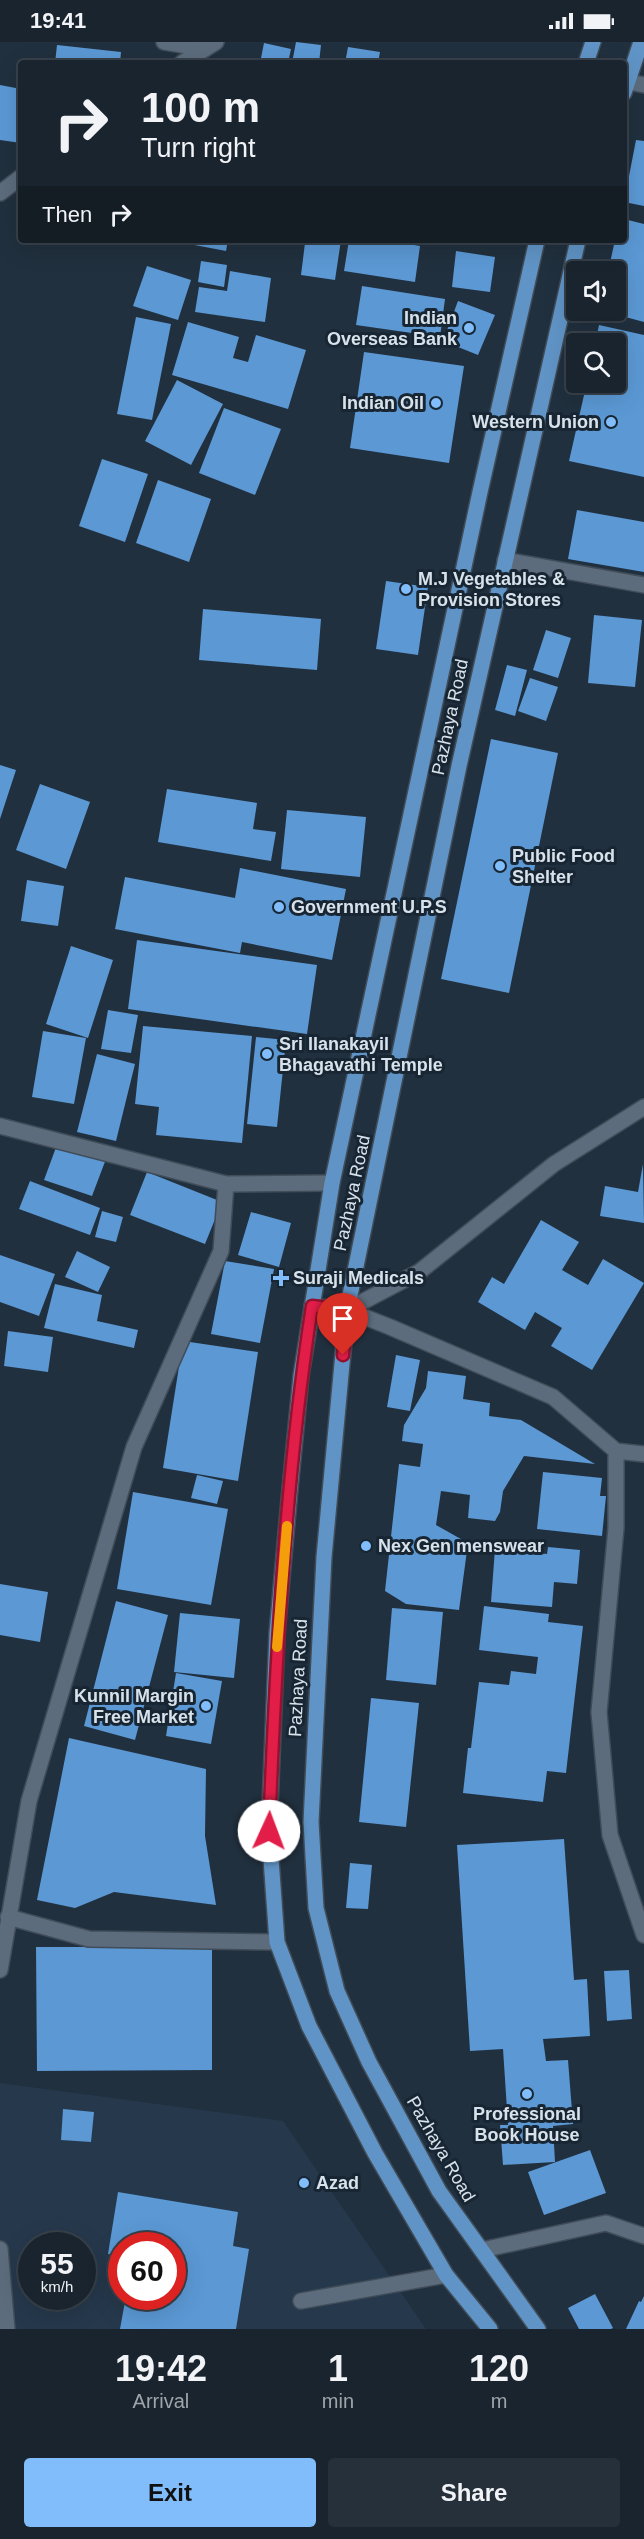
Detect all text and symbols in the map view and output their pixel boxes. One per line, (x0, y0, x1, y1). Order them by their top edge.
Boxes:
text: 19:41 (30, 8, 86, 33)
icon: right (42, 84, 120, 162)
text: 100 m (141, 84, 260, 131)
text: Turn right (141, 133, 256, 163)
icon: right (104, 198, 137, 231)
text: Then (42, 202, 92, 227)
map controls (566, 261, 626, 393)
button: sound (566, 261, 626, 321)
place label: Indian Overseas Bank (327, 308, 458, 349)
marker: Indian Overseas Bank (462, 321, 476, 335)
button: search (566, 333, 626, 393)
place label: Indian Oil (342, 393, 424, 413)
marker: Indian Oil (429, 396, 443, 410)
place label: Western Union (472, 412, 599, 432)
marker: Western Union (604, 415, 618, 429)
place label: M.J Vegetables & Provision Stores (418, 569, 565, 610)
marker: M.J Vegetables & Provision Stores (399, 582, 413, 596)
street label: Pazhaya Road (428, 657, 472, 777)
place label: Public Food Shelter (512, 846, 615, 887)
marker: Public Food Shelter (493, 859, 507, 873)
place label: Government U.P.S (291, 897, 447, 917)
marker: Government U.P.S (272, 900, 286, 914)
place label: Sri Ilanakayil Bhagavathi Temple (279, 1034, 443, 1075)
marker: Sri Ilanakayil Bhagavathi Temple (260, 1047, 274, 1061)
street label: Pazhaya Road (330, 1133, 374, 1253)
place label: Suraji Medicals (293, 1268, 424, 1288)
marker: Suraji Medicals (274, 1271, 288, 1285)
pin (317, 1293, 368, 1355)
icon: arrive (326, 1302, 359, 1335)
place label: Nex Gen menswear (378, 1536, 544, 1556)
marker: Nex Gen menswear (359, 1539, 373, 1553)
street label: Pazhaya Road (285, 1619, 311, 1737)
place label: Kunnil Margin Free Market (74, 1686, 194, 1727)
marker: Kunnil Margin Free Market (199, 1699, 213, 1713)
position arrow (237, 1799, 301, 1863)
marker: Professional Book House (520, 2087, 534, 2101)
street label: Pazhaya Road (403, 2093, 479, 2205)
place label: Professional Book House (473, 2104, 581, 2145)
place label: Azad (316, 2173, 359, 2193)
marker: Azad (297, 2176, 311, 2190)
speed limit sign: 60 (108, 2232, 186, 2310)
text: 55 (40, 2247, 74, 2280)
text: km/h (41, 2278, 73, 2295)
text: 19:42 (115, 2348, 207, 2389)
text: 1 (328, 2348, 348, 2389)
text: 120 (469, 2348, 529, 2389)
text: Arrival (133, 2390, 189, 2412)
text: min (322, 2390, 354, 2412)
text: m (491, 2390, 507, 2412)
button: Exit (24, 2458, 316, 2527)
button: Share (328, 2458, 620, 2527)

